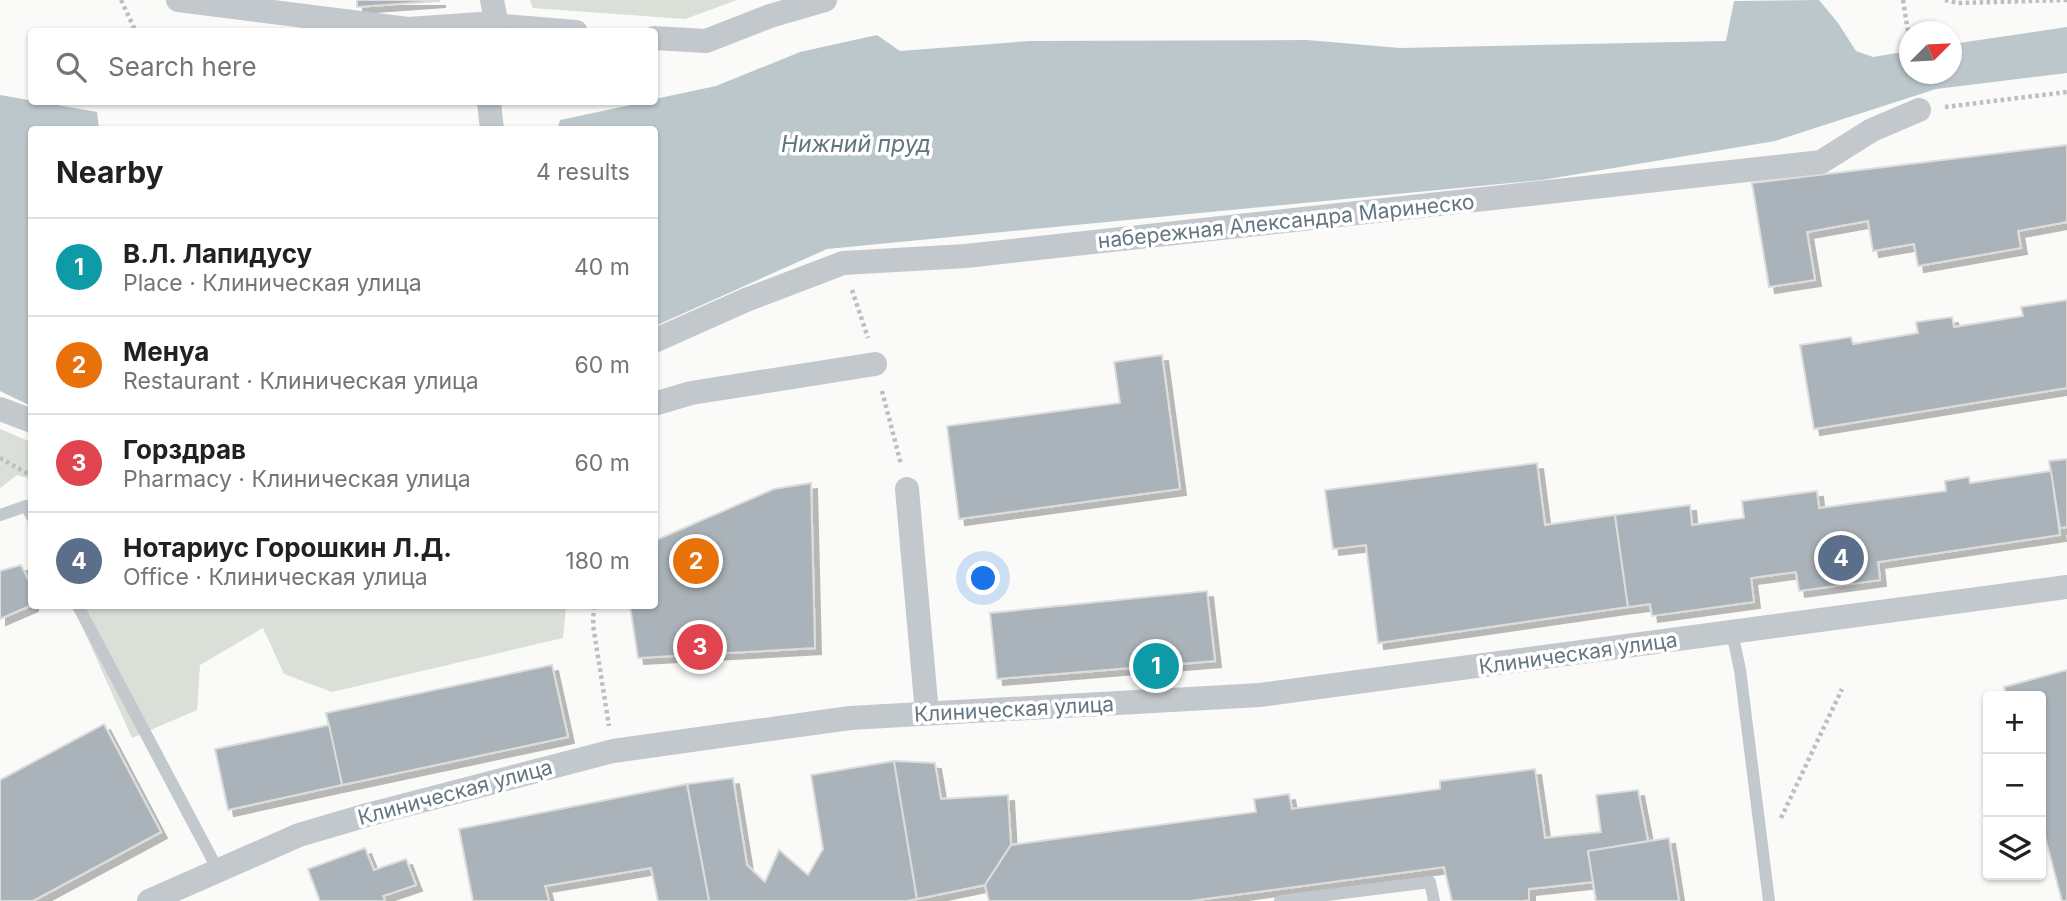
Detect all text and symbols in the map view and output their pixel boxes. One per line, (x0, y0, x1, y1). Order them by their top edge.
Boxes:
north arrow (1899, 21, 1962, 84)
search box (28, 28, 658, 105)
icon: search (52, 48, 90, 86)
text: Search here (108, 51, 257, 82)
water label: Нижний пруд (781, 130, 931, 158)
text: Nearby (56, 154, 164, 190)
text: 4 results (536, 158, 630, 186)
street label: набережная Александра Маринеско (1096, 189, 1476, 253)
text: В.Л. Лапидусу (123, 238, 312, 269)
text: 1 (74, 253, 84, 281)
text: 40 m (574, 253, 630, 281)
text: Place · Клиническая улица (123, 269, 422, 297)
text: Менуа (123, 336, 209, 367)
text: 2 (72, 351, 86, 379)
text: 60 m (575, 351, 630, 379)
text: Restaurant · Клиническая улица (123, 367, 479, 395)
text: Горздрав (123, 434, 246, 465)
text: 3 (72, 449, 86, 477)
text: 60 m (575, 449, 630, 477)
text: Pharmacy · Клиническая улица (123, 465, 471, 493)
text: Нотариус Горошкин Л.Д. (123, 532, 452, 563)
pin: 4 (1818, 532, 1864, 584)
pin: 2 (673, 535, 719, 587)
text: 4 (71, 547, 87, 575)
text: 180 m (565, 547, 630, 575)
your location (966, 561, 1000, 595)
text: Office · Клиническая улица (123, 563, 428, 591)
pin: 3 (677, 621, 723, 673)
street label: Клиническая улица (1477, 627, 1679, 679)
pin: 1 (1133, 640, 1179, 692)
street label: Клиническая улица (913, 691, 1115, 727)
map controls (1983, 691, 2046, 880)
button: + (1983, 691, 2046, 754)
street label: Клиническая улица (355, 754, 555, 830)
button: − (1983, 754, 2046, 817)
button: layers (1983, 817, 2046, 880)

